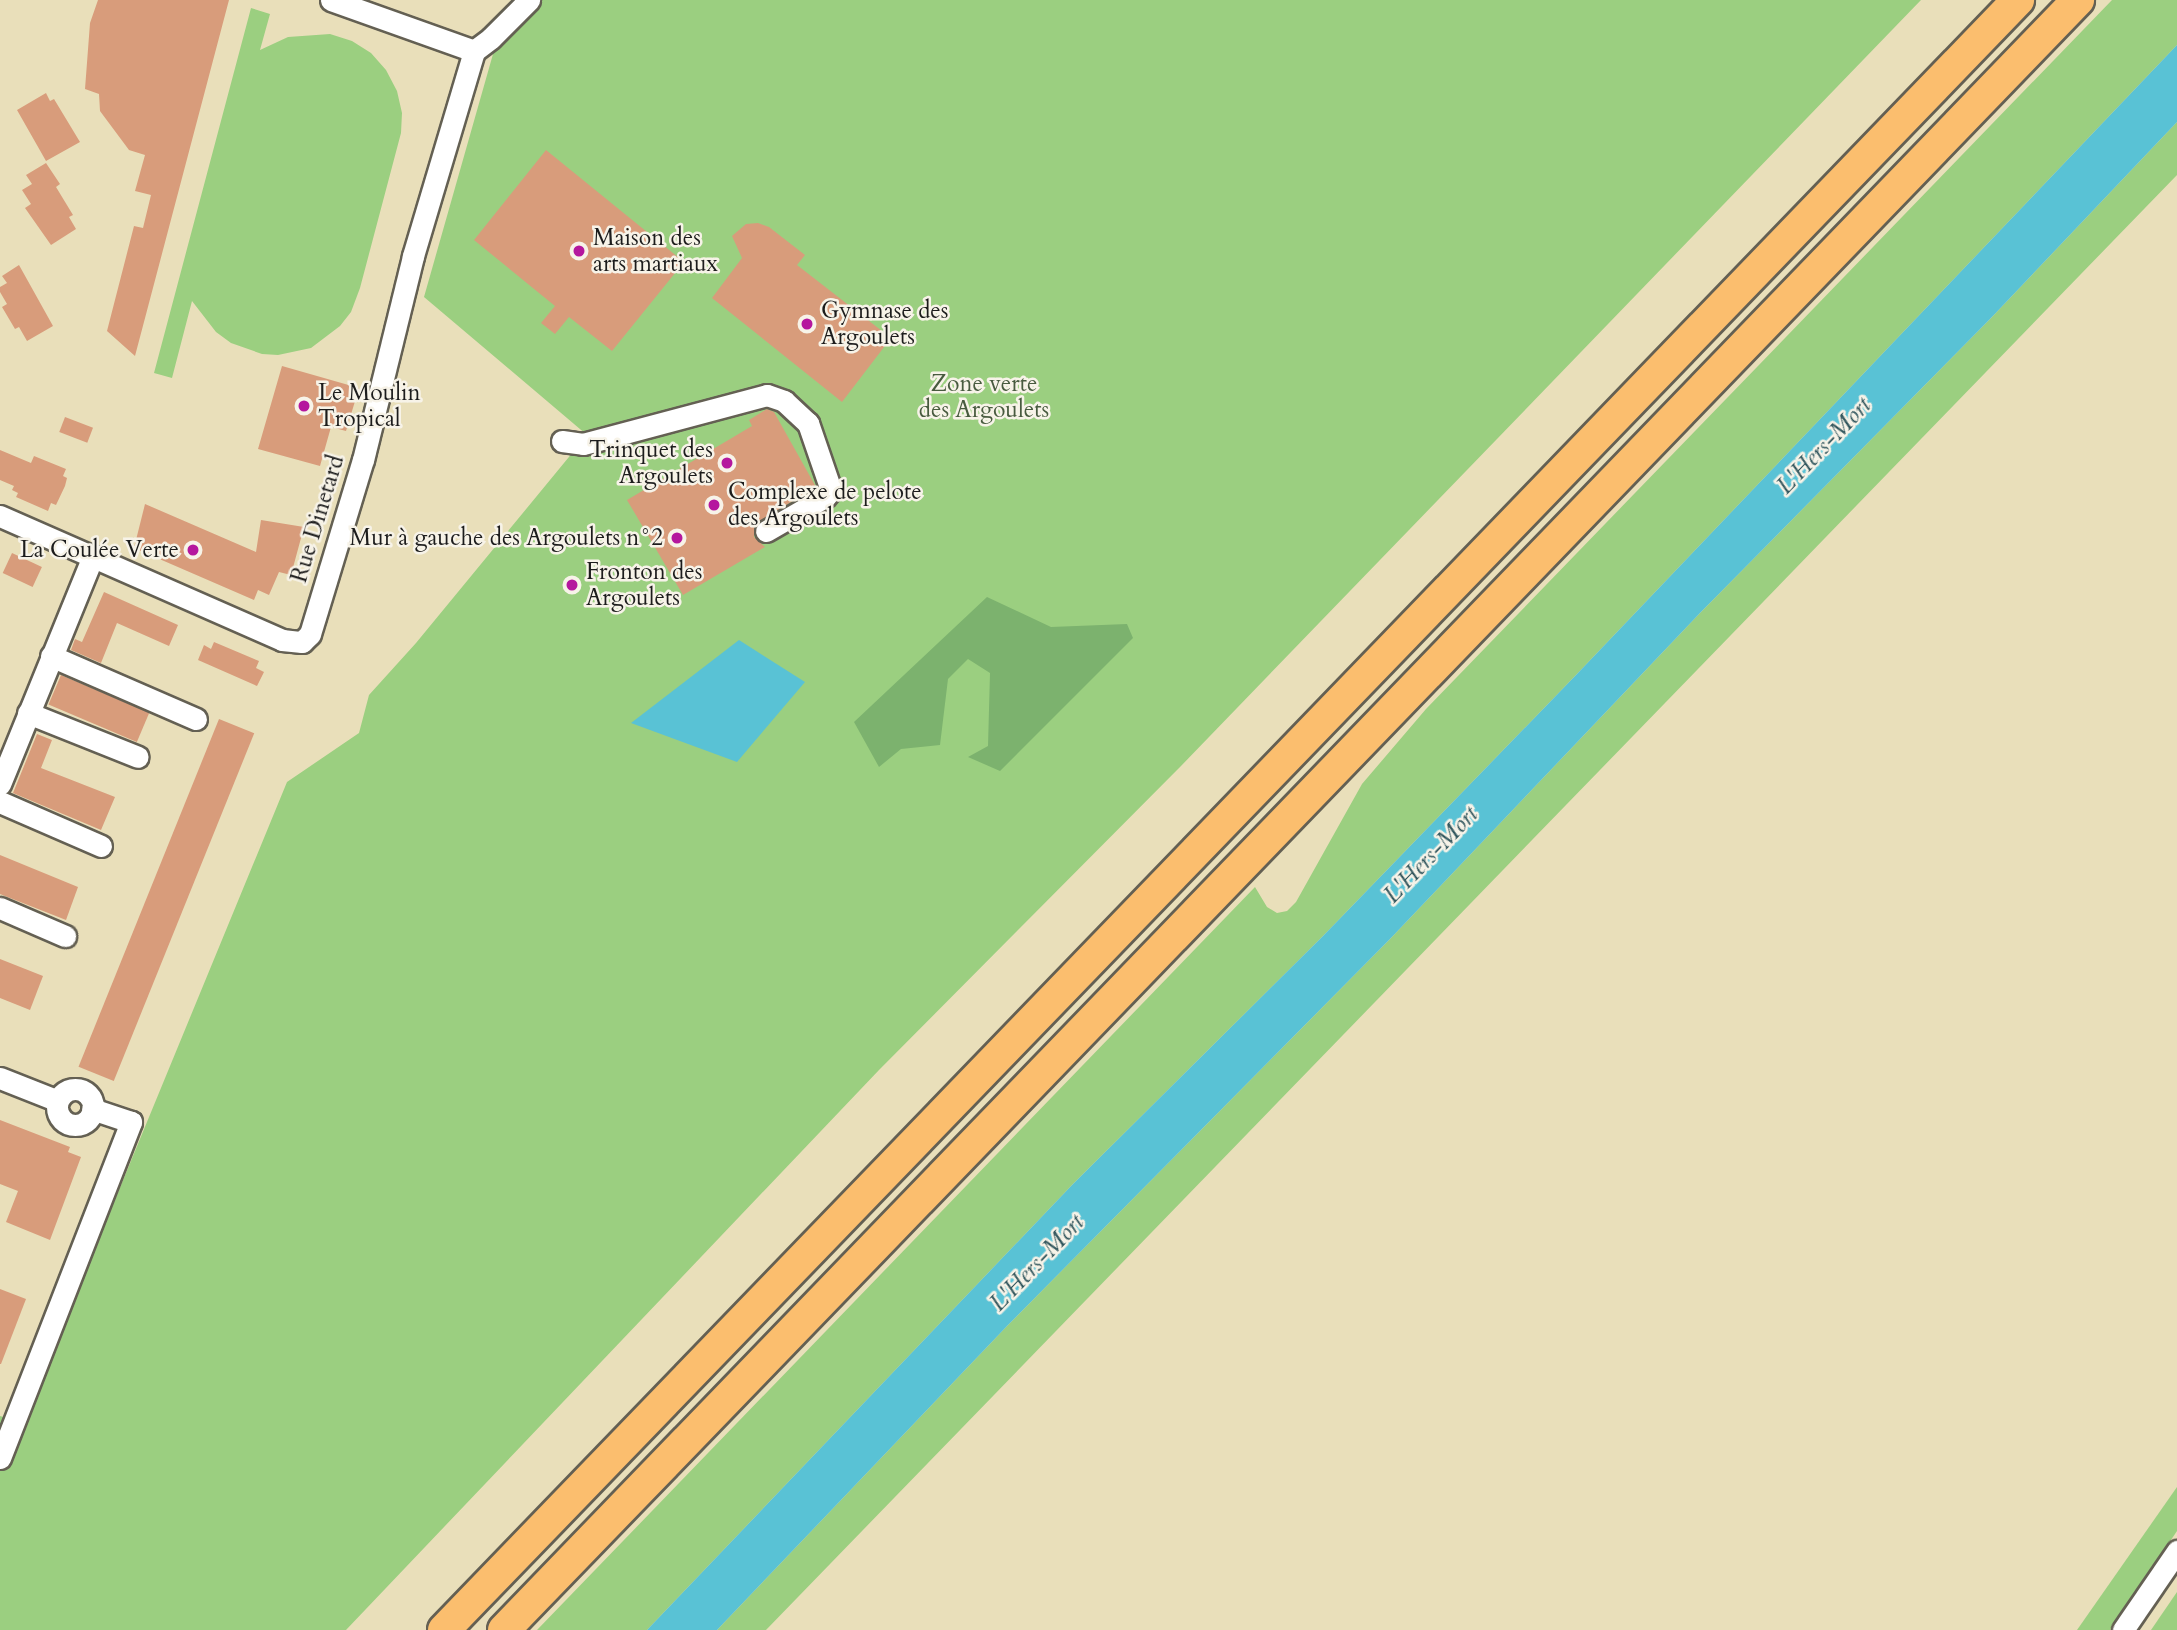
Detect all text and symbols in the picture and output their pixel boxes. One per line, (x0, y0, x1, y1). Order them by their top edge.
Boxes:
place label: Maison des arts martiaux (593, 224, 718, 278)
marker: Maison des arts martiaux (571, 243, 587, 259)
place label: Gymnase des Argoulets (821, 297, 949, 351)
marker: Gymnase des Argoulets (799, 316, 815, 332)
park label: Zone verte des Argoulets (919, 370, 1049, 424)
place label: Le Moulin Tropical (318, 379, 421, 433)
water label: L'Hers-Mort (1771, 392, 1877, 500)
marker: Le Moulin Tropical (296, 398, 312, 414)
place label: Trinquet des Argoulets (589, 436, 713, 490)
street label: Rue Dinetard (286, 452, 350, 586)
marker: Trinquet des Argoulets (719, 455, 735, 471)
place label: Complexe de pelote des Argoulets (728, 478, 922, 532)
marker: Complexe de pelote des Argoulets (706, 497, 722, 513)
place label: Mur à gauche des Argoulets n°2 (350, 524, 663, 552)
marker: Mur à gauche des Argoulets n°2 (669, 530, 685, 546)
place label: La Coulée Verte (20, 536, 179, 564)
marker: La Coulée Verte (185, 542, 201, 558)
place label: Fronton des Argoulets (586, 558, 702, 612)
marker: Fronton des Argoulets (564, 577, 580, 593)
water label: L'Hers-Mort (1378, 801, 1484, 909)
water label: L'Hers-Mort (984, 1209, 1090, 1317)

